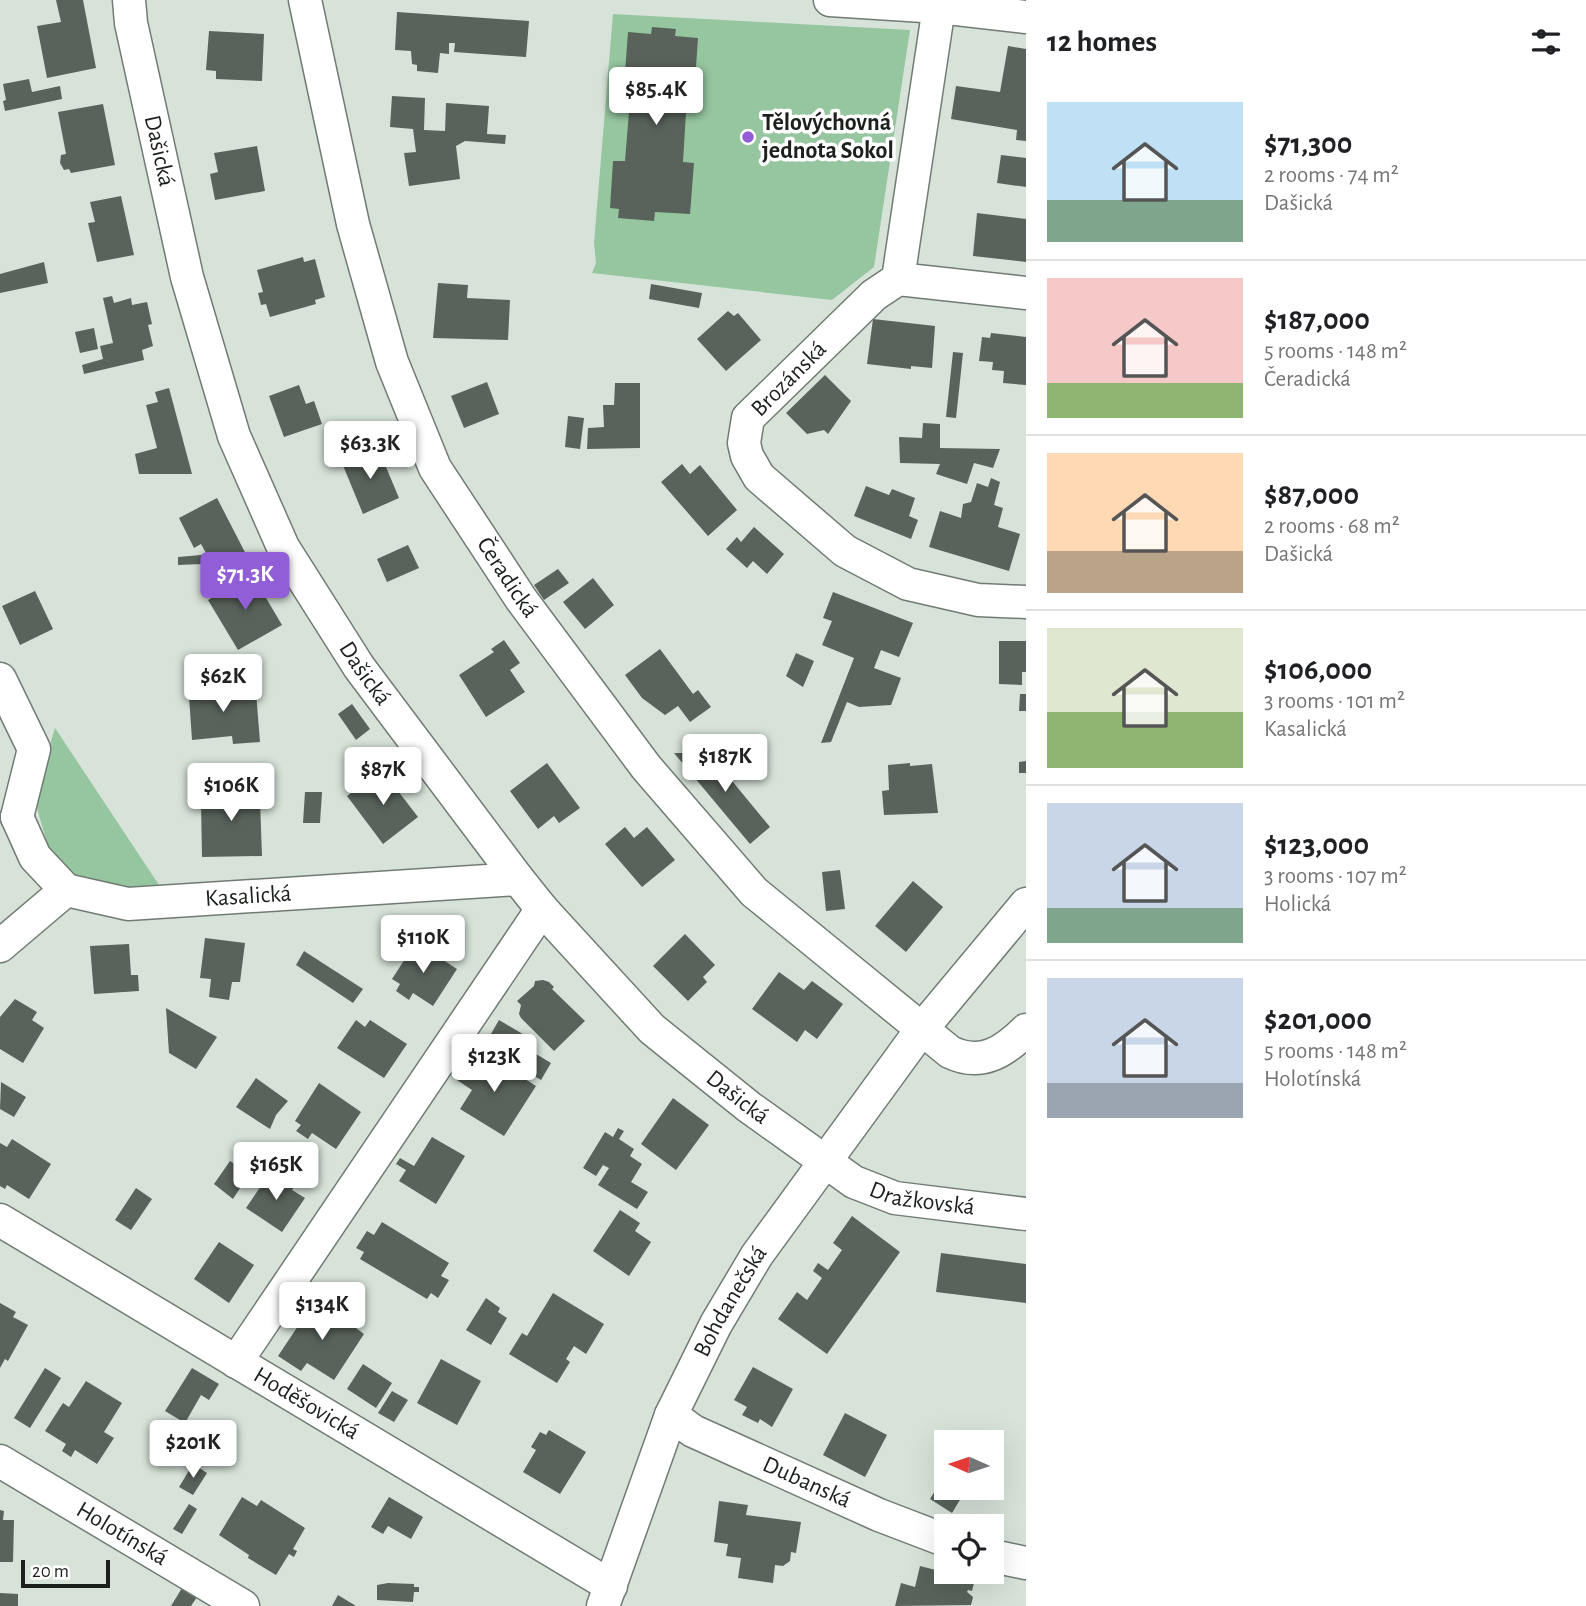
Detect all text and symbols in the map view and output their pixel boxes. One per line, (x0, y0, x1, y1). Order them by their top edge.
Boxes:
icon: filters (1527, 23, 1565, 61)
text: 12 homes (1047, 27, 1157, 57)
pin: $85.4K (599, 68, 713, 127)
text: $85.4K (625, 78, 687, 101)
place label: Tělovýchovná jednota Sokol (762, 111, 894, 163)
street label: Dašická (140, 113, 179, 189)
marker: Tělovýchovná jednota Sokol (740, 129, 756, 145)
text: $71,300 (1264, 129, 1352, 159)
icon: home (1103, 130, 1187, 214)
text: 2 rooms · 74 m² (1264, 164, 1399, 187)
text: Dašická (1264, 192, 1333, 215)
text: $187,000 (1264, 305, 1370, 335)
icon: home (1103, 306, 1187, 390)
street label: Brozánská (747, 337, 831, 421)
text: 5 rooms · 148 m² (1264, 340, 1407, 363)
text: Čeradická (1264, 368, 1351, 391)
pin: $63.3K (313, 421, 427, 481)
text: $63.3K (340, 432, 400, 455)
text: $87,000 (1264, 480, 1359, 510)
icon: home (1103, 481, 1187, 565)
text: 2 rooms · 68 m² (1264, 515, 1400, 538)
street label: Čeradická (472, 533, 542, 622)
text: Dašická (1264, 543, 1333, 566)
pin: $71.3K (188, 552, 302, 612)
text: $71.3K (216, 563, 274, 586)
street label: Dašická (334, 637, 395, 710)
pin: $62K (182, 654, 264, 714)
text: $106,000 (1264, 655, 1372, 685)
icon: home (1103, 656, 1187, 740)
text: $62K (200, 665, 246, 688)
text: 3 rooms · 101 m² (1264, 690, 1405, 713)
text: Kasalická (1264, 718, 1347, 741)
pin: $187K (676, 734, 774, 794)
text: $187K (698, 745, 752, 768)
pin: $87K (342, 748, 424, 807)
text: $87K (360, 758, 406, 781)
pin: $106K (182, 764, 280, 823)
text: $106K (203, 774, 259, 797)
text: $123,000 (1264, 830, 1369, 860)
icon: home (1103, 831, 1187, 915)
text: 3 rooms · 107 m² (1264, 865, 1407, 888)
street label: Kasalická (204, 882, 292, 911)
text: Holická (1264, 893, 1331, 916)
pin: $110K (374, 916, 472, 975)
text: $110K (397, 926, 449, 949)
text: $201,000 (1264, 1005, 1372, 1035)
icon: home (1103, 1006, 1187, 1090)
pin: $123K (445, 1034, 543, 1094)
text: 5 rooms · 148 m² (1264, 1040, 1407, 1063)
text: $123K (468, 1045, 520, 1068)
street label: Dašická (702, 1066, 773, 1129)
text: Holotínská (1264, 1068, 1361, 1091)
pin: $165K (227, 1142, 325, 1202)
text: $165K (249, 1153, 303, 1176)
street label: Dražkovská (866, 1177, 976, 1220)
street label: Bohdanečská (690, 1241, 772, 1361)
pin: $134K (273, 1282, 371, 1342)
text: $134K (295, 1293, 349, 1316)
street label: Hoděšovická (249, 1363, 363, 1444)
pin: $201K (144, 1420, 242, 1480)
north arrow (934, 1430, 1004, 1500)
map controls (934, 1430, 1004, 1584)
text: $201K (166, 1431, 220, 1454)
street label: Dubanská (759, 1452, 854, 1513)
street label: Holotínská (72, 1497, 172, 1570)
button: locate (934, 1514, 1004, 1584)
scale bar (21, 1557, 110, 1589)
text: 20 m (32, 1562, 69, 1581)

